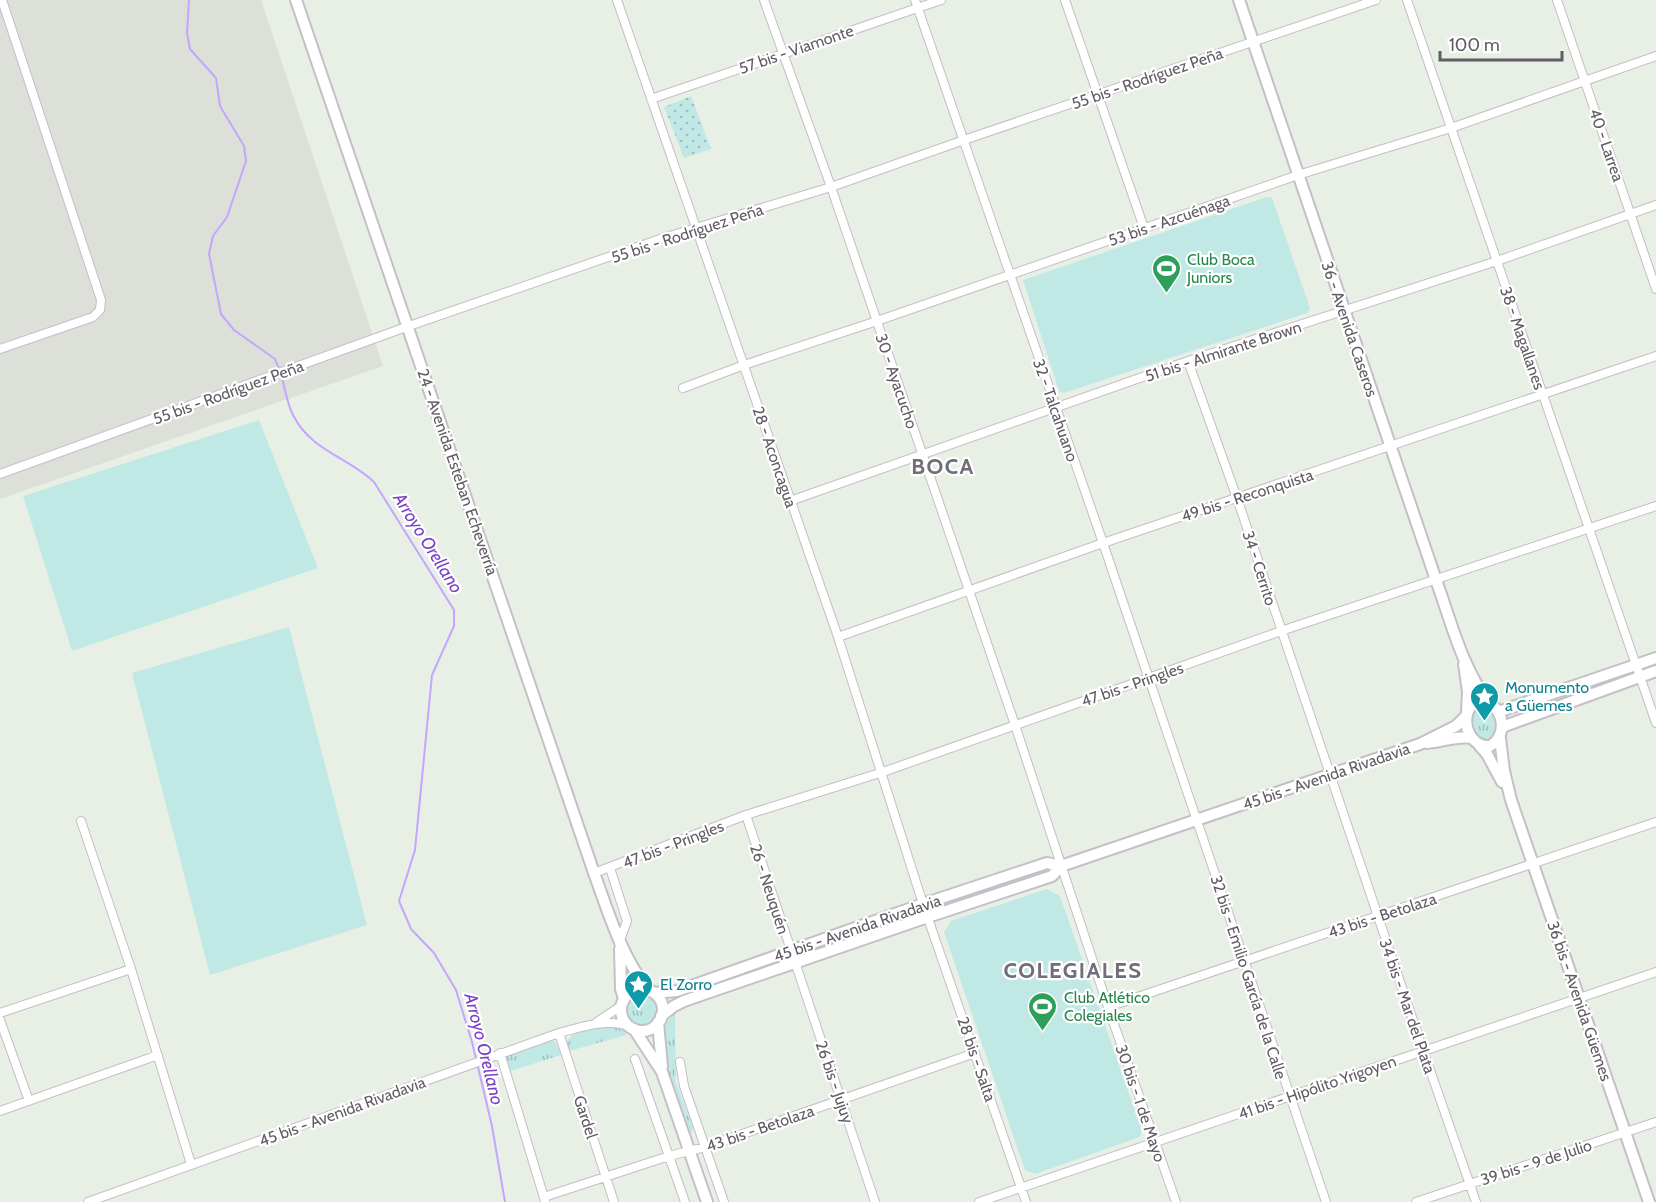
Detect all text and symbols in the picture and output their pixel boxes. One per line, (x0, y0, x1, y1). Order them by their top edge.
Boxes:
street label: 57 bis - Viamonte (736, 21, 856, 78)
scale bar (1440, 24, 1562, 62)
text: 100 m (1449, 34, 1500, 56)
street label: 55 bis - Rodríguez Peña (1069, 44, 1226, 113)
street label: 40 - Larrea (1585, 106, 1628, 184)
street label: 53 bis - Azcuénaga (1106, 191, 1233, 250)
street label: 55 bis - Rodríguez Peña (609, 200, 766, 267)
place label: Club Boca Juniors (1186, 250, 1255, 287)
sports icon: Club Boca Juniors (1150, 252, 1182, 294)
street label: 36 - Avenida Caseros (1317, 259, 1382, 400)
street label: 38 - Magallanes (1496, 284, 1549, 392)
street label: 51 bis - Almirante Brown (1142, 317, 1304, 386)
street label: 30 - Ayacucho (871, 331, 922, 431)
street label: 55 bis - Rodríguez Peña (150, 356, 306, 429)
street label: 32 - Talcahuano (1029, 356, 1082, 464)
street label: 24 - Avenida Esteban Echeverría (413, 366, 502, 578)
street label: 28 - Aconcagua (748, 404, 801, 510)
district label: BOCA (911, 453, 975, 480)
street label: 49 bis - Reconquista (1179, 465, 1316, 526)
water label: Arroyo Orellano (388, 488, 468, 597)
street label: 34 - Cerrito (1239, 528, 1281, 608)
street label: 47 bis - Pringles (1079, 658, 1186, 711)
place label: Monumento a Güemes (1505, 678, 1589, 715)
place icon: Monumento a Güemes (1468, 680, 1500, 722)
street label: 45 bis - Avenida Rivadavia (1240, 739, 1413, 814)
street label: 47 bis - Pringles (620, 816, 727, 872)
street label: 26 - Neuquén (746, 842, 793, 937)
street label: 32 bis - Emilio García de la Calle (1207, 873, 1291, 1082)
street label: 43 bis - Betolaza (1326, 889, 1439, 942)
street label: 45 bis - Avenida Rivadavia (771, 891, 944, 966)
street label: 36 bis - Avenida Güemes (1543, 919, 1616, 1084)
street label: 34 bis - Mar del Plata (1376, 936, 1440, 1076)
district label: COLEGIALES (1003, 957, 1143, 984)
place icon: El Zorro (623, 968, 655, 1010)
place label: El Zorro (660, 975, 712, 994)
place label: Club Atlético Colegiales (1064, 988, 1150, 1025)
water label: Arroyo Orellano (459, 990, 508, 1107)
sports icon: Club Atlético Colegiales (1027, 990, 1059, 1032)
street label: 28 bis - Salta (953, 1014, 1000, 1104)
street label: 26 bis - Jujuy (812, 1038, 858, 1126)
street label: 30 bis - 1 de Mayo (1112, 1042, 1170, 1164)
street label: 41 bis - Hipólito Yrigoyen (1236, 1051, 1399, 1124)
street label: 45 bis - Avenida Rivadavia (256, 1072, 428, 1150)
street label: Gardel (570, 1093, 601, 1141)
street label: 43 bis - Betolaza (704, 1101, 817, 1156)
street label: 39 bis - 9 de Julio (1478, 1135, 1594, 1189)

